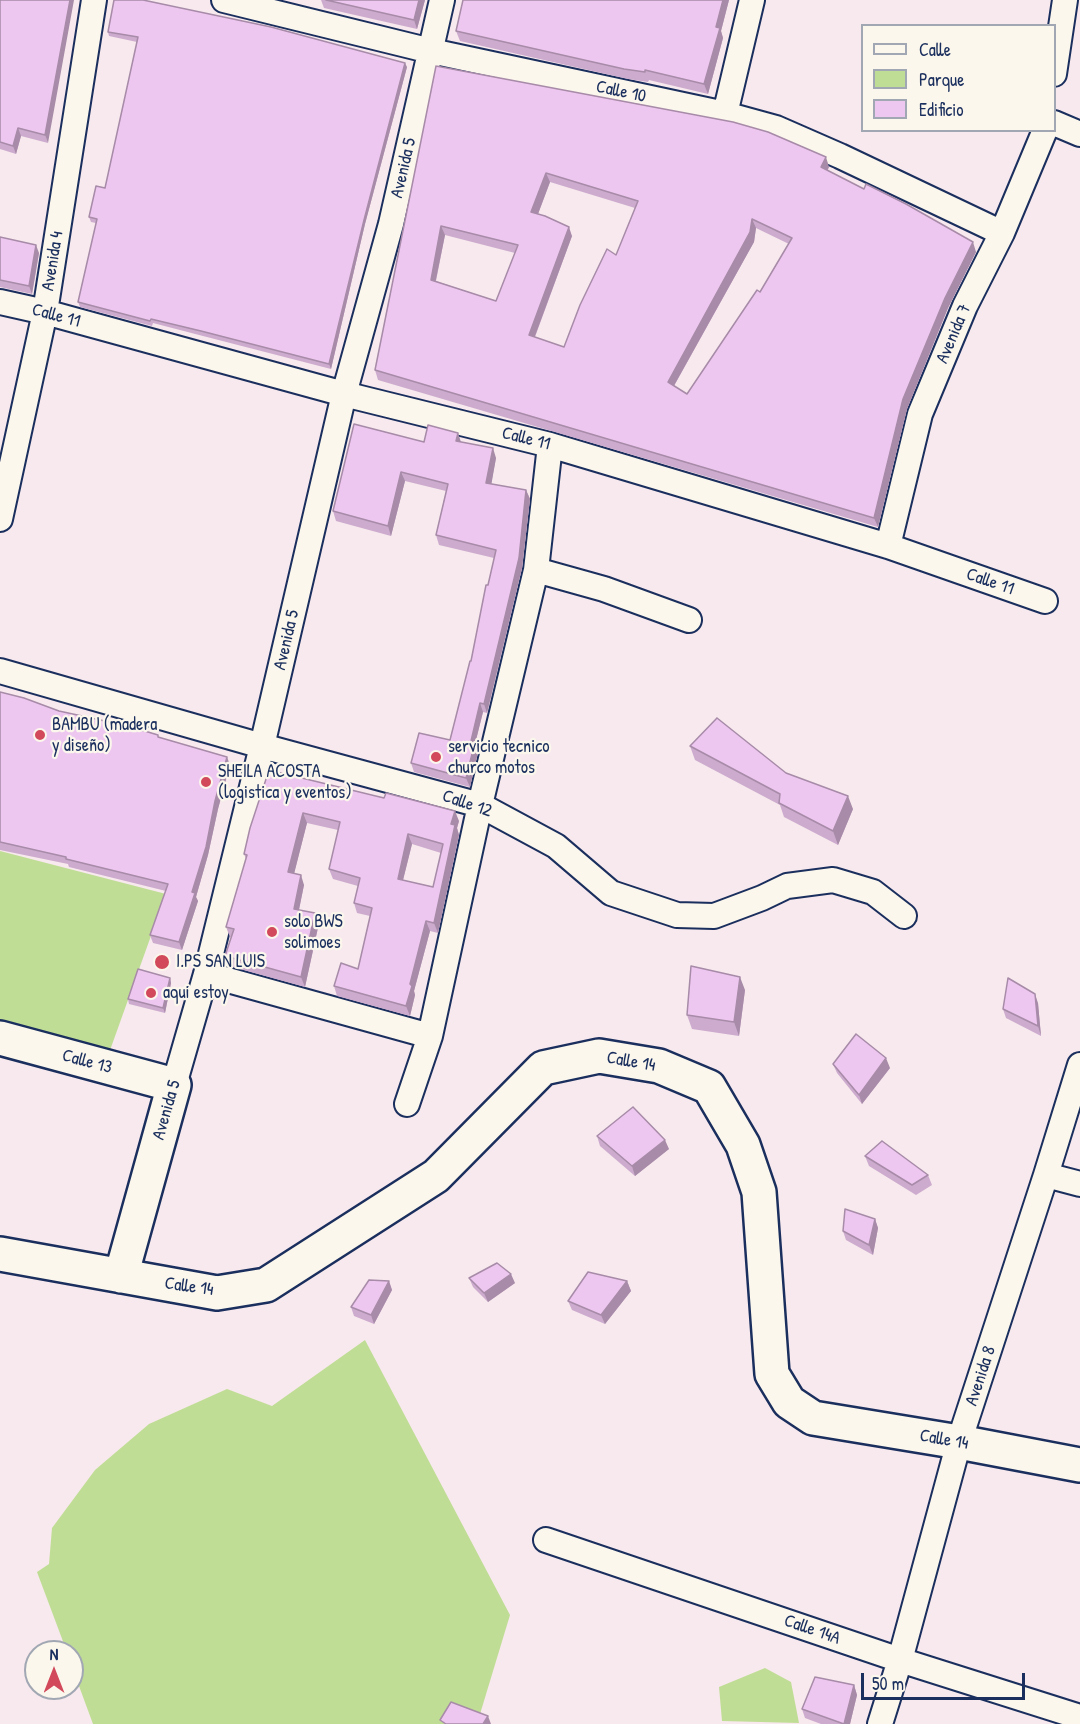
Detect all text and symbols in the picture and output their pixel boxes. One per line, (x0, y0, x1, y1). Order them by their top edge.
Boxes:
legend (861, 24, 1056, 132)
text: Calle (919, 37, 951, 62)
text: Parque (919, 67, 964, 92)
street label: Calle 10 (594, 76, 648, 108)
text: Edificio (919, 97, 963, 122)
street label: Avenida 5 (387, 136, 421, 200)
street label: Avenida 4 (38, 230, 68, 292)
street label: Calle 11 (30, 299, 82, 333)
street label: Avenida 7 (932, 301, 976, 367)
street label: Calle 11 (500, 423, 552, 455)
street label: Calle 11 (963, 564, 1017, 600)
street label: Avenida 5 (270, 608, 304, 672)
place label: BAMBU (madera y diseño) (52, 714, 157, 756)
marker: BAMBU (madera y diseño) (33, 728, 47, 742)
place label: servicio tecnico churco motos (448, 736, 549, 778)
marker: servicio tecnico churco motos (429, 750, 443, 764)
place label: SHEILA ACOSTA (logistica y eventos) (218, 761, 352, 804)
marker: SHEILA ACOSTA (logistica y eventos) (199, 775, 213, 789)
street label: Calle 12 (439, 785, 495, 823)
place label: solo BWS solimoes (284, 911, 343, 954)
marker: solo BWS solimoes (265, 925, 279, 939)
place label: I.PS SAN LUIS (176, 951, 265, 973)
marker: I.PS SAN LUIS (153, 953, 171, 971)
place label: aqui estoy (163, 982, 229, 1004)
marker: aqui estoy (144, 986, 158, 1000)
street label: Calle 13 (60, 1045, 114, 1079)
street label: Calle 14 (605, 1047, 657, 1077)
street label: Avenida 5 (148, 1078, 186, 1142)
street label: Calle 14 (163, 1273, 215, 1301)
street label: Avenida 8 (961, 1344, 1001, 1408)
street label: Calle 14 (918, 1425, 970, 1455)
street label: Calle 14A (781, 1610, 843, 1650)
north arrow (24, 1640, 84, 1700)
text: N (50, 1643, 58, 1665)
scale bar (864, 1661, 1028, 1699)
text: 50 m (872, 1671, 904, 1696)

